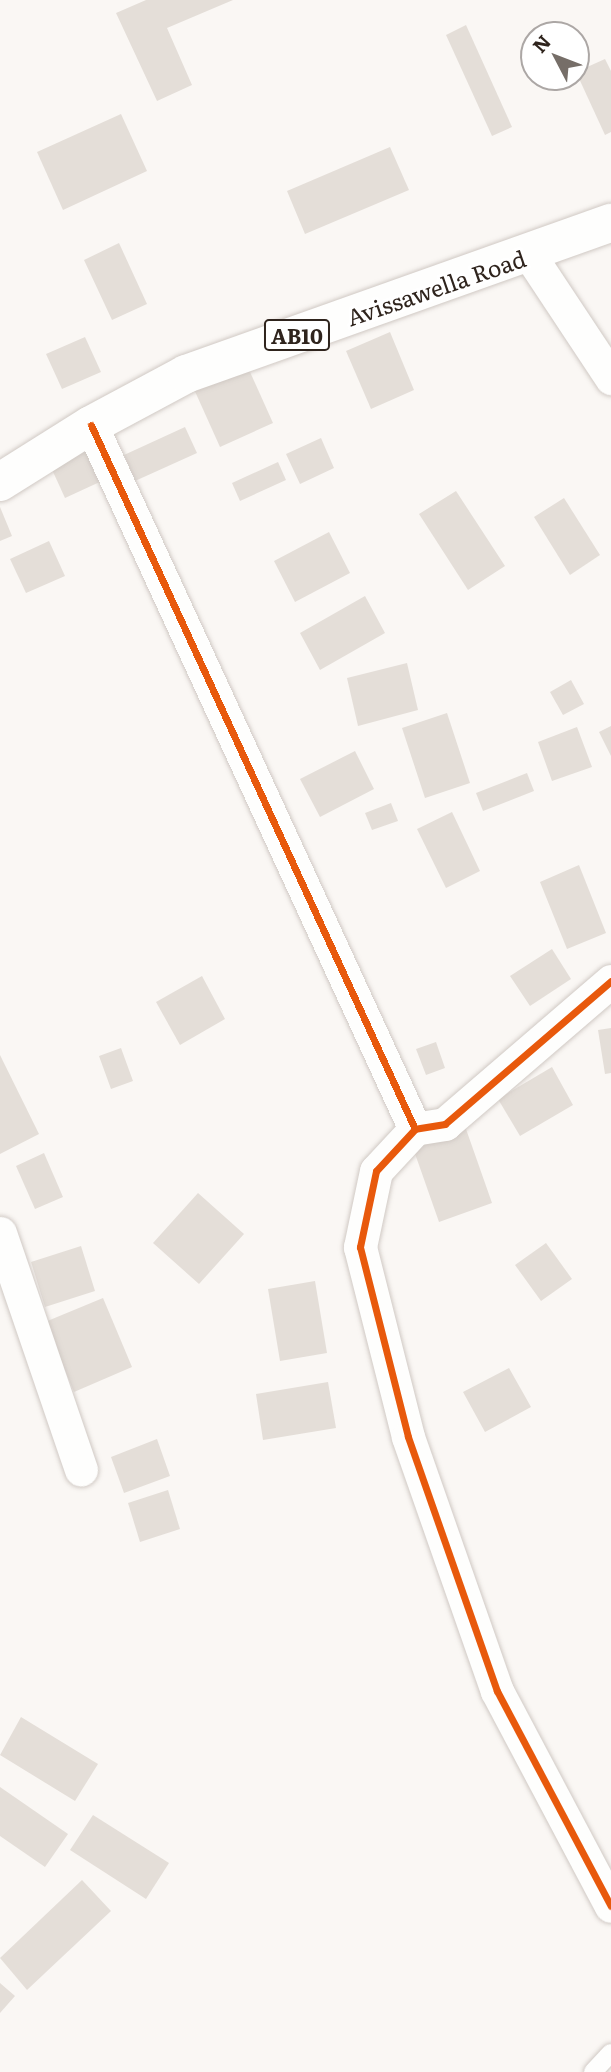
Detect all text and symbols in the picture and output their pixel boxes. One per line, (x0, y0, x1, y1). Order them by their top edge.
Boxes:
north arrow (520, 21, 590, 91)
text: N (525, 28, 557, 59)
street label: Avissawella Road (343, 243, 529, 331)
road number: AB10 (264, 318, 330, 352)

